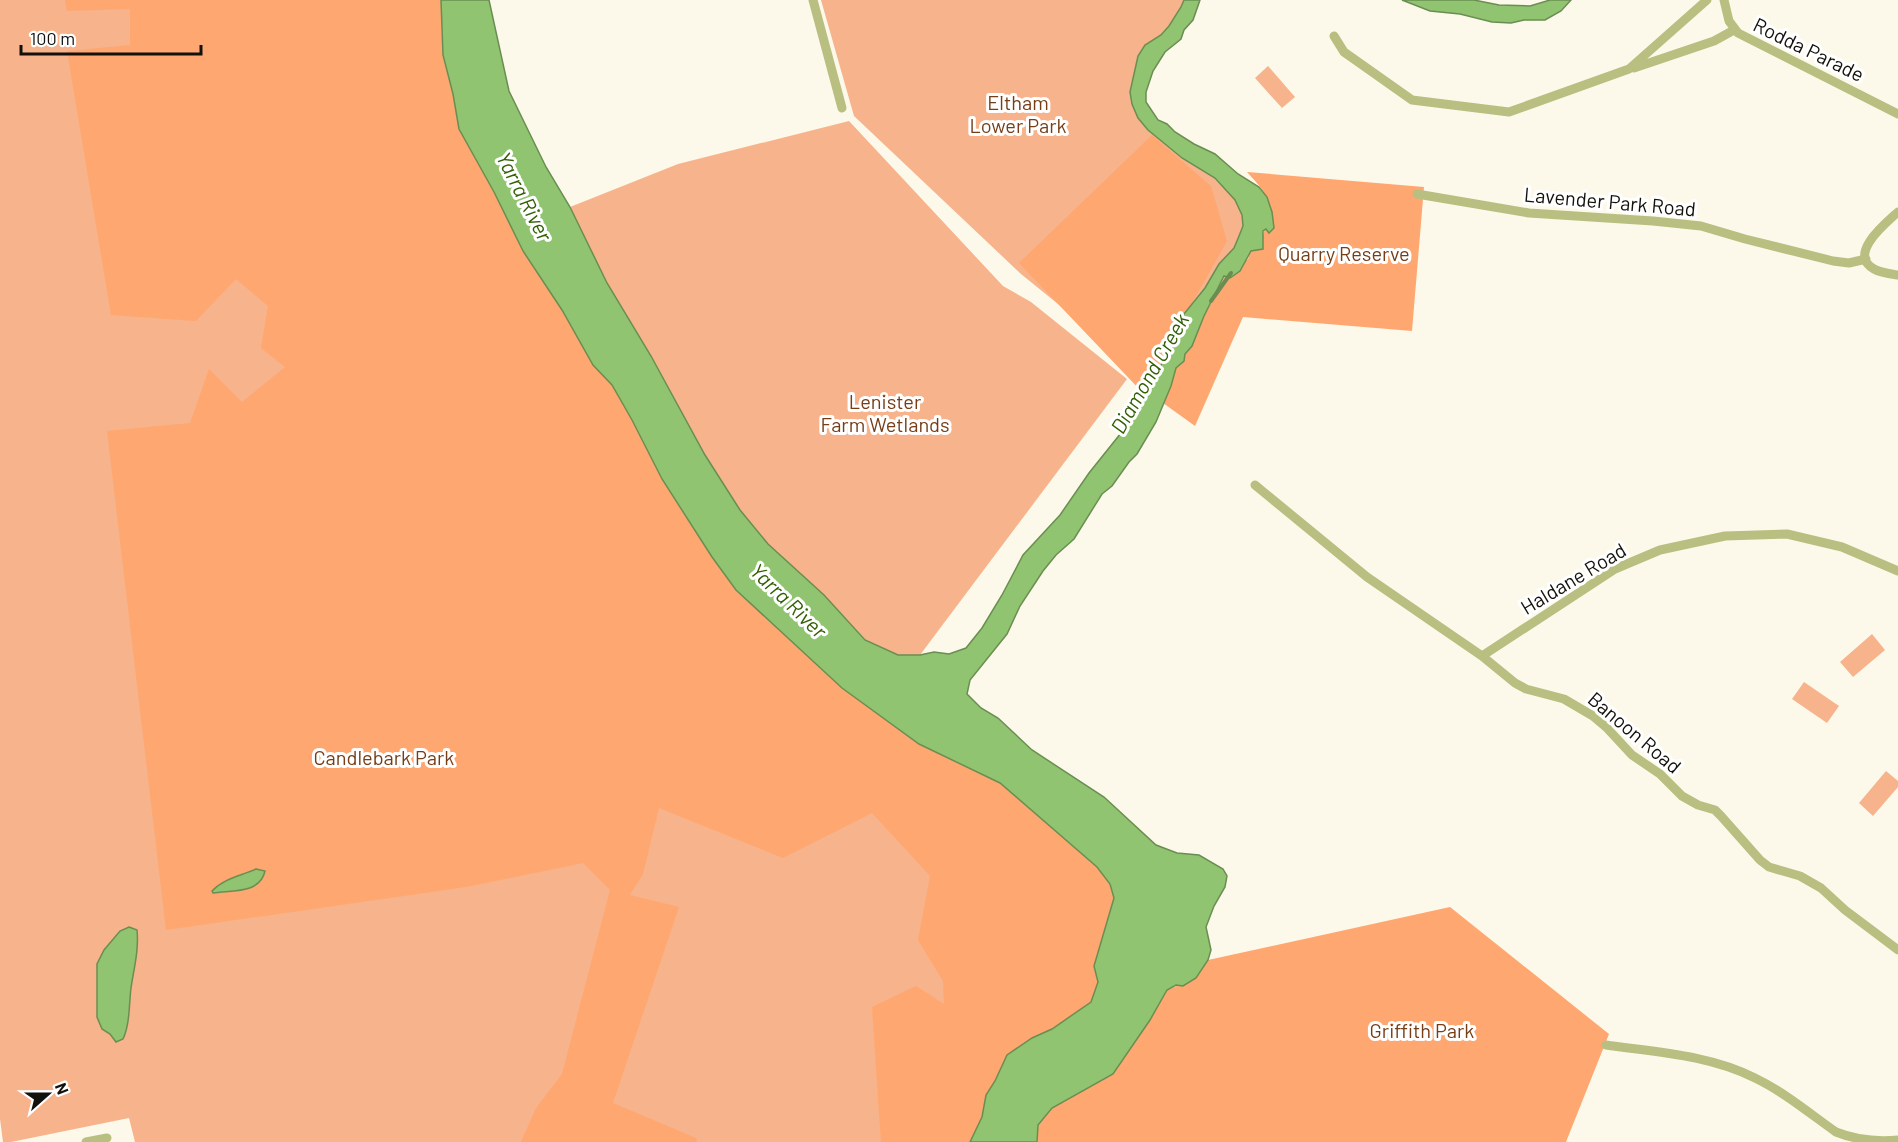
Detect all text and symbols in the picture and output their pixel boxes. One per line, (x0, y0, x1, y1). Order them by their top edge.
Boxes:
street label: Rodda Parade (1750, 12, 1868, 86)
scale bar (21, 18, 201, 56)
text: 100 m (30, 27, 75, 49)
park label: Eltham Lower Park (969, 90, 1067, 137)
water label: Yarra River (492, 147, 558, 245)
street label: Lavender Park Road (1523, 182, 1697, 220)
park label: Quarry Reserve (1278, 241, 1410, 265)
water label: Diamond Creek (1105, 308, 1194, 437)
park label: Lenister Farm Wetlands (820, 389, 950, 436)
street label: Haldane Road (1516, 537, 1630, 619)
water label: Yarra River (746, 558, 833, 643)
street label: Banoon Road (1584, 686, 1686, 778)
park label: Candlebark Park (314, 745, 454, 769)
park label: Griffith Park (1370, 1018, 1474, 1042)
north arrow (18, 1064, 78, 1124)
text: N (52, 1080, 73, 1097)

